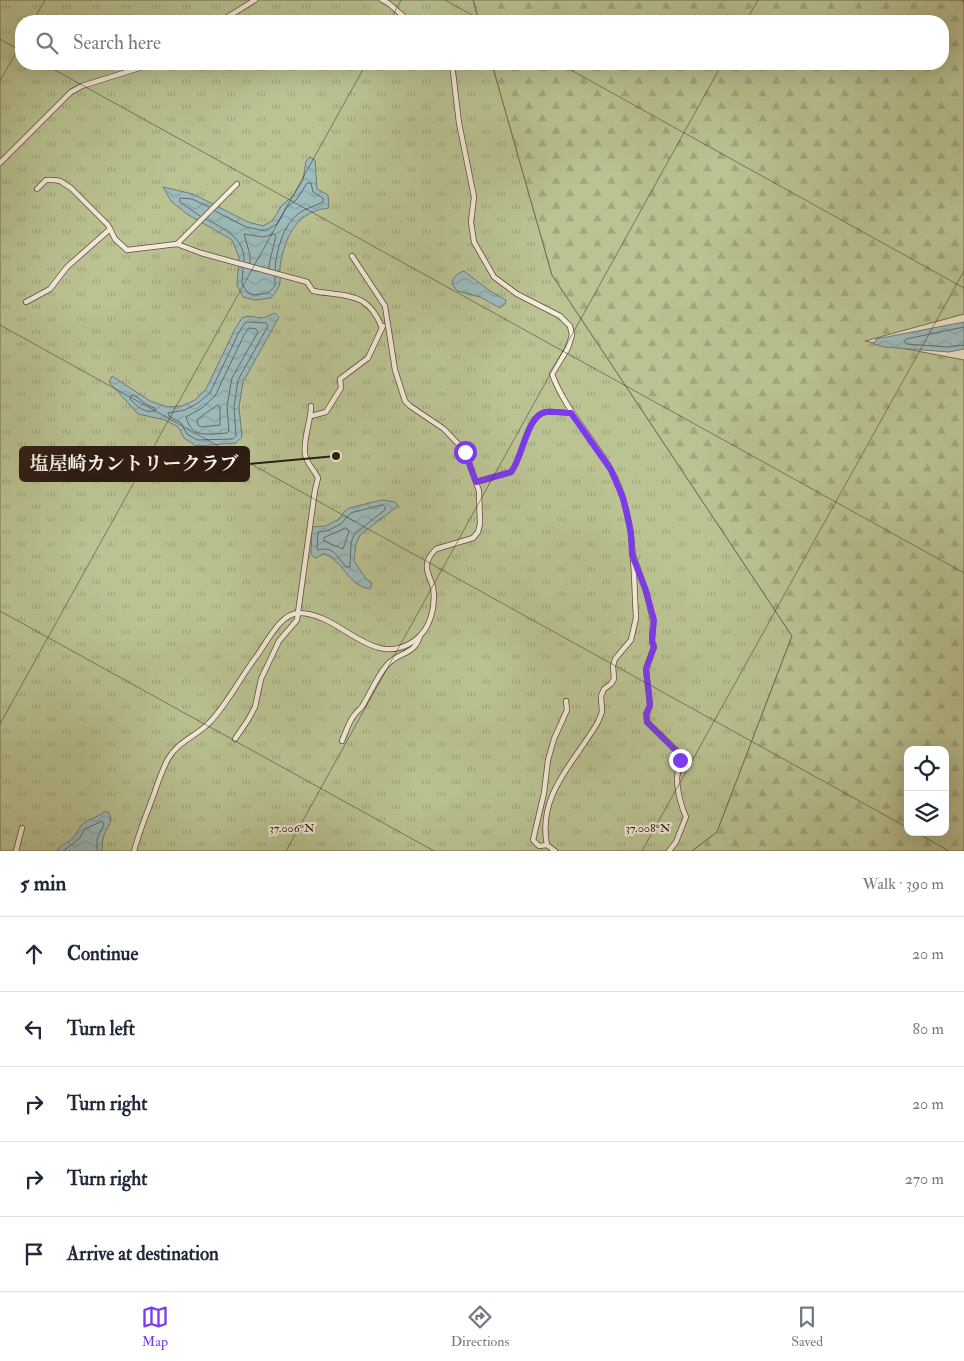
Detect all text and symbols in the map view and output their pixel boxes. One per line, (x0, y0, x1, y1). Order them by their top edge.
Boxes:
search box (15, 15, 949, 70)
icon: search (33, 29, 61, 57)
text: Search here (73, 31, 161, 55)
route start (454, 441, 477, 464)
callout: 塩屋崎カントリークラブ (20, 447, 249, 481)
text: 塩屋崎カントリークラブ (29, 452, 239, 476)
map controls (904, 746, 949, 836)
button: locate (904, 746, 949, 791)
route end (669, 749, 692, 772)
button: layers (904, 791, 949, 836)
text: 37.006°N (269, 821, 315, 836)
text: 37.008°N (625, 821, 671, 836)
text: 5 min (20, 870, 66, 897)
text: Walk · 390 m (863, 874, 944, 894)
icon: ahead (20, 940, 48, 968)
text: Continue (67, 942, 138, 966)
text: 20 m (912, 944, 944, 964)
icon: left (20, 1015, 48, 1043)
text: Turn left (67, 1017, 135, 1041)
text: 80 m (913, 1019, 944, 1039)
icon: right (20, 1090, 48, 1118)
text: Turn right (67, 1092, 147, 1116)
text: 20 m (912, 1094, 944, 1114)
icon: right (20, 1165, 48, 1193)
text: Turn right (67, 1167, 147, 1191)
text: 270 m (905, 1169, 944, 1189)
icon: arrive (20, 1240, 48, 1268)
text: Arrive at destination (67, 1242, 219, 1266)
tab: Map (141, 1303, 169, 1350)
tab: Directions (451, 1303, 509, 1350)
tab: Saved (791, 1303, 823, 1350)

